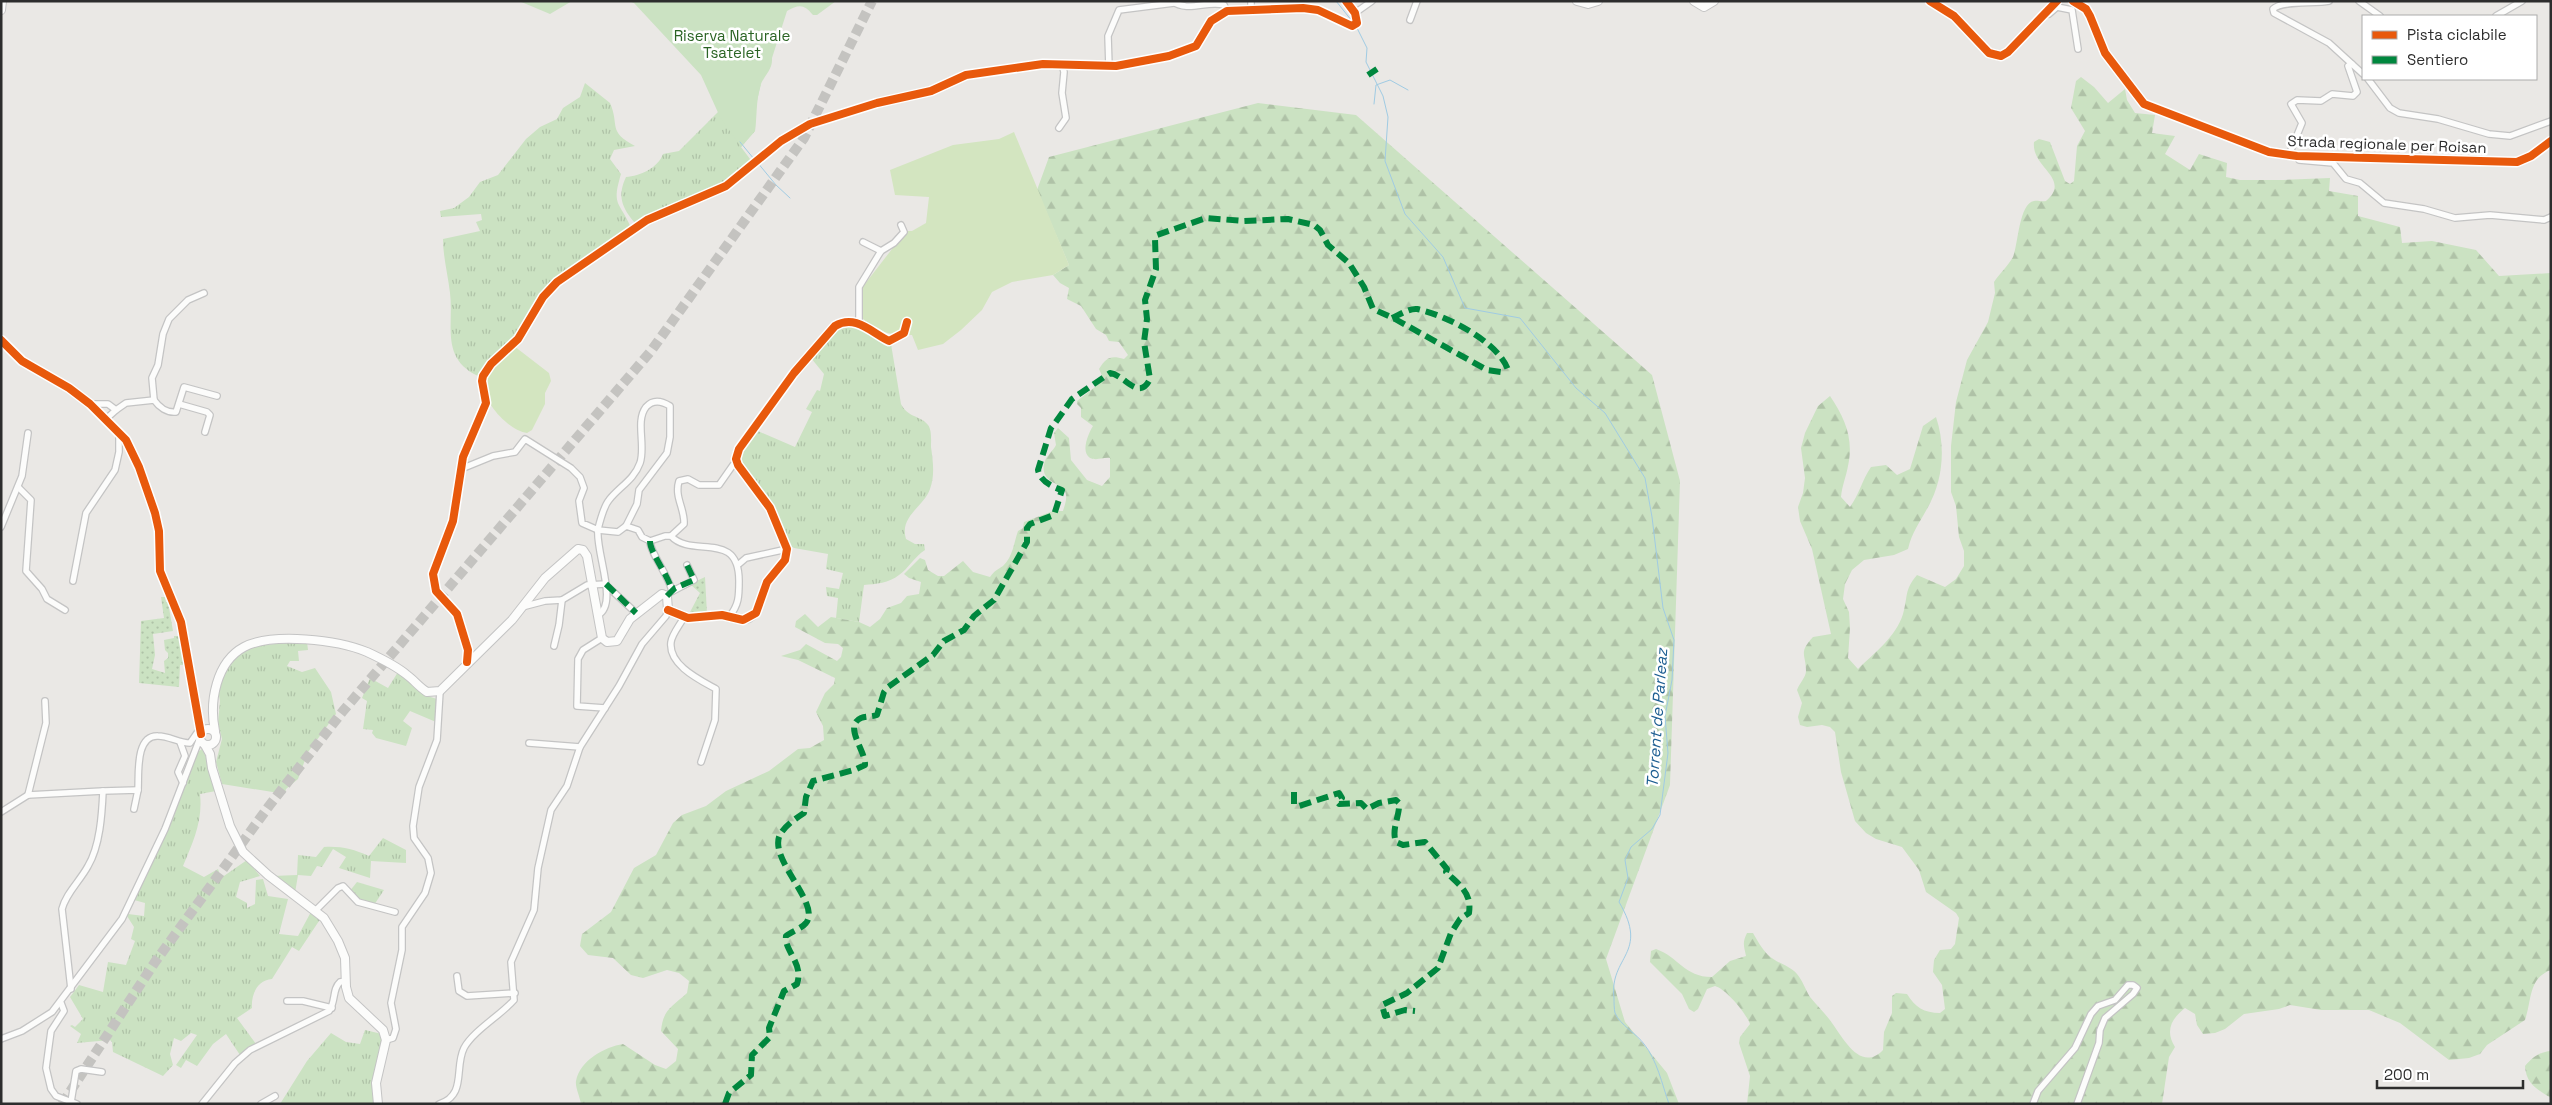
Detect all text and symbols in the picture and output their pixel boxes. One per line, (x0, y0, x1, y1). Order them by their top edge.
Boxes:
legend (2362, 15, 2537, 80)
text: Pista ciclabile (2407, 25, 2507, 44)
park label: Riserva Naturale Tsatelet (674, 26, 790, 62)
text: Sentiero (2407, 50, 2468, 69)
street label: Strada regionale per Roisan (2287, 131, 2487, 157)
water label: Torrent de Parleaz (1642, 646, 1672, 788)
scale bar (2377, 1058, 2523, 1090)
text: 200 m (2384, 1065, 2429, 1084)

